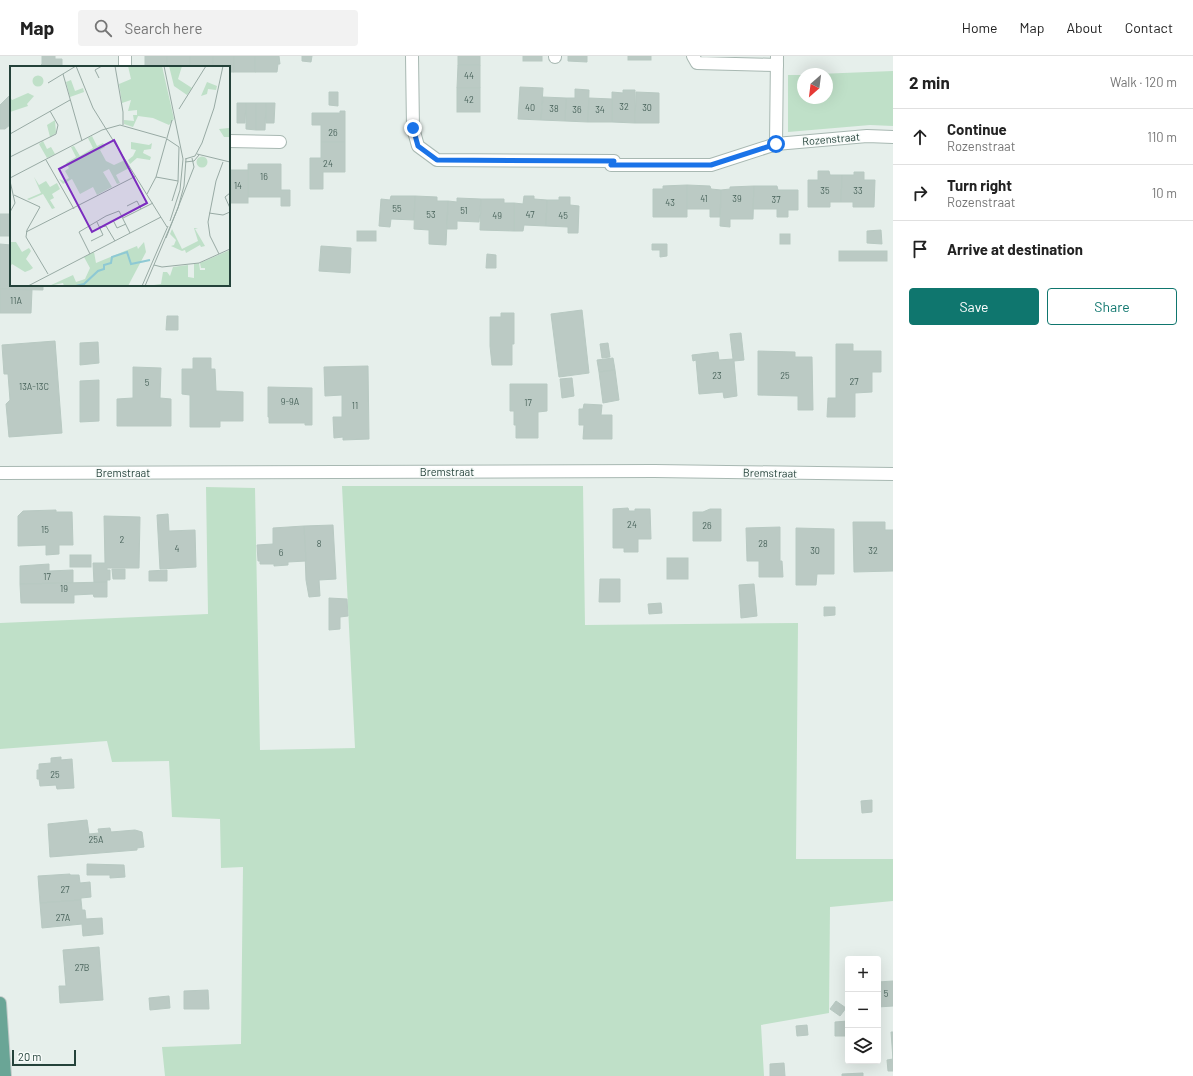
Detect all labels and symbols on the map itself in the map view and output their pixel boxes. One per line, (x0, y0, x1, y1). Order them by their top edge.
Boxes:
inset map (10, 66, 230, 286)
north arrow (797, 68, 833, 104)
house number: 44 (464, 70, 474, 81)
house number: 42 (464, 94, 474, 105)
house number: 32 (619, 101, 629, 112)
house number: 40 (525, 102, 535, 113)
house number: 30 (642, 102, 652, 113)
house number: 38 (549, 103, 559, 114)
house number: 36 (572, 104, 582, 115)
house number: 34 (595, 104, 605, 115)
route end (404, 119, 422, 137)
house number: 26 (328, 127, 338, 138)
street label: Rozenstraat (802, 130, 860, 147)
route start (767, 135, 785, 153)
house number: 24 (323, 158, 333, 169)
house number: 16 (260, 171, 268, 182)
house number: 14 (234, 180, 242, 191)
house number: 35 (820, 185, 830, 196)
house number: 33 (853, 185, 863, 196)
house number: 41 (700, 193, 708, 204)
house number: 39 (732, 193, 742, 204)
house number: 37 (772, 194, 781, 205)
house number: 43 (665, 197, 675, 208)
house number: 55 (392, 203, 402, 214)
house number: 51 (460, 205, 468, 216)
house number: 53 (426, 209, 436, 220)
house number: 47 (526, 209, 535, 220)
house number: 49 (492, 210, 502, 221)
house number: 45 (558, 210, 568, 221)
house number: 11A (10, 295, 22, 306)
house number: 23 (712, 370, 722, 381)
house number: 25 (780, 370, 790, 381)
house number: 27 (849, 376, 859, 387)
house number: 5 (145, 377, 150, 388)
house number: 13A-13C (19, 381, 49, 392)
house number: 9-9A (281, 396, 300, 407)
house number: 17 (524, 397, 532, 408)
house number: 11 (352, 400, 358, 411)
street label: Bremstraat (420, 465, 474, 478)
street label: Bremstraat (96, 466, 150, 479)
street label: Bremstraat (743, 466, 797, 479)
house number: 24 (627, 519, 637, 530)
house number: 26 (702, 520, 712, 531)
house number: 15 (41, 524, 49, 535)
house number: 2 (120, 534, 125, 545)
house number: 8 (317, 538, 322, 549)
house number: 28 (758, 538, 768, 549)
house number: 4 (175, 543, 180, 554)
house number: 30 (810, 545, 820, 556)
house number: 32 (868, 545, 878, 556)
house number: 6 (279, 547, 284, 558)
house number: 17 (43, 571, 51, 582)
house number: 19 (60, 583, 68, 594)
house number: 25 (50, 769, 60, 780)
house number: 25A (89, 834, 104, 845)
house number: 27 (60, 884, 70, 895)
house number: 27A (56, 912, 71, 923)
house number: 27B (75, 962, 89, 973)
house number: 5 (884, 988, 889, 999)
scale bar (12, 1048, 76, 1067)

